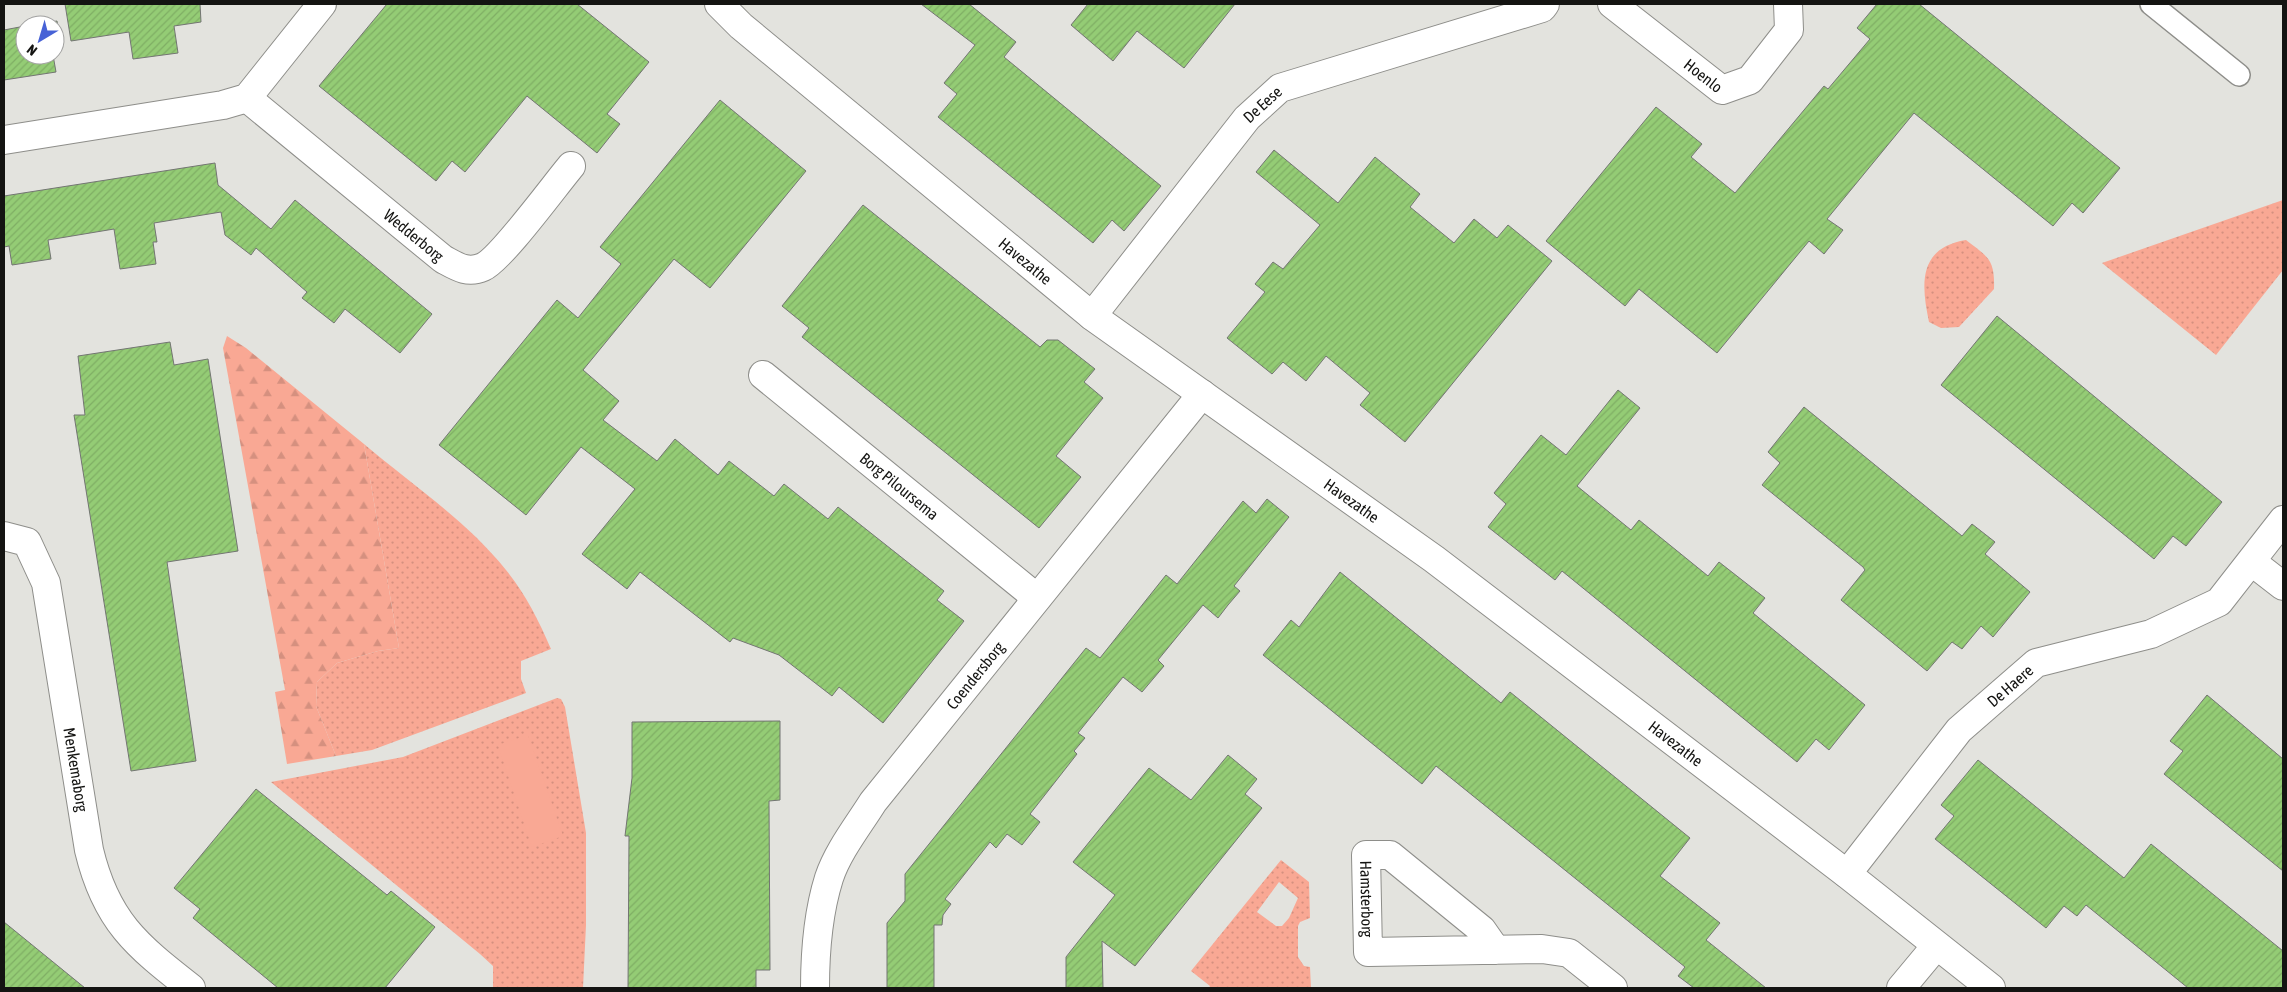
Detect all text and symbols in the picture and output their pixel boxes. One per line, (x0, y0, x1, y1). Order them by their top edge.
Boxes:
north arrow (15, 15, 65, 65)
text: N (24, 41, 40, 59)
street label: Hoenlo (1681, 55, 1726, 96)
street label: De Eese (1239, 82, 1285, 126)
street label: Wedderborg (380, 205, 447, 266)
street label: Havezathe (995, 234, 1056, 288)
street label: Borg Piloursema (857, 449, 942, 523)
street label: Havezathe (1321, 475, 1383, 526)
street label: Coendersborg (943, 638, 1008, 713)
street label: De Haere (1984, 661, 2036, 710)
street label: Havezathe (1645, 717, 1706, 770)
street label: Menkemaborg (60, 726, 92, 813)
street label: Hamsterborg (1357, 860, 1377, 938)

